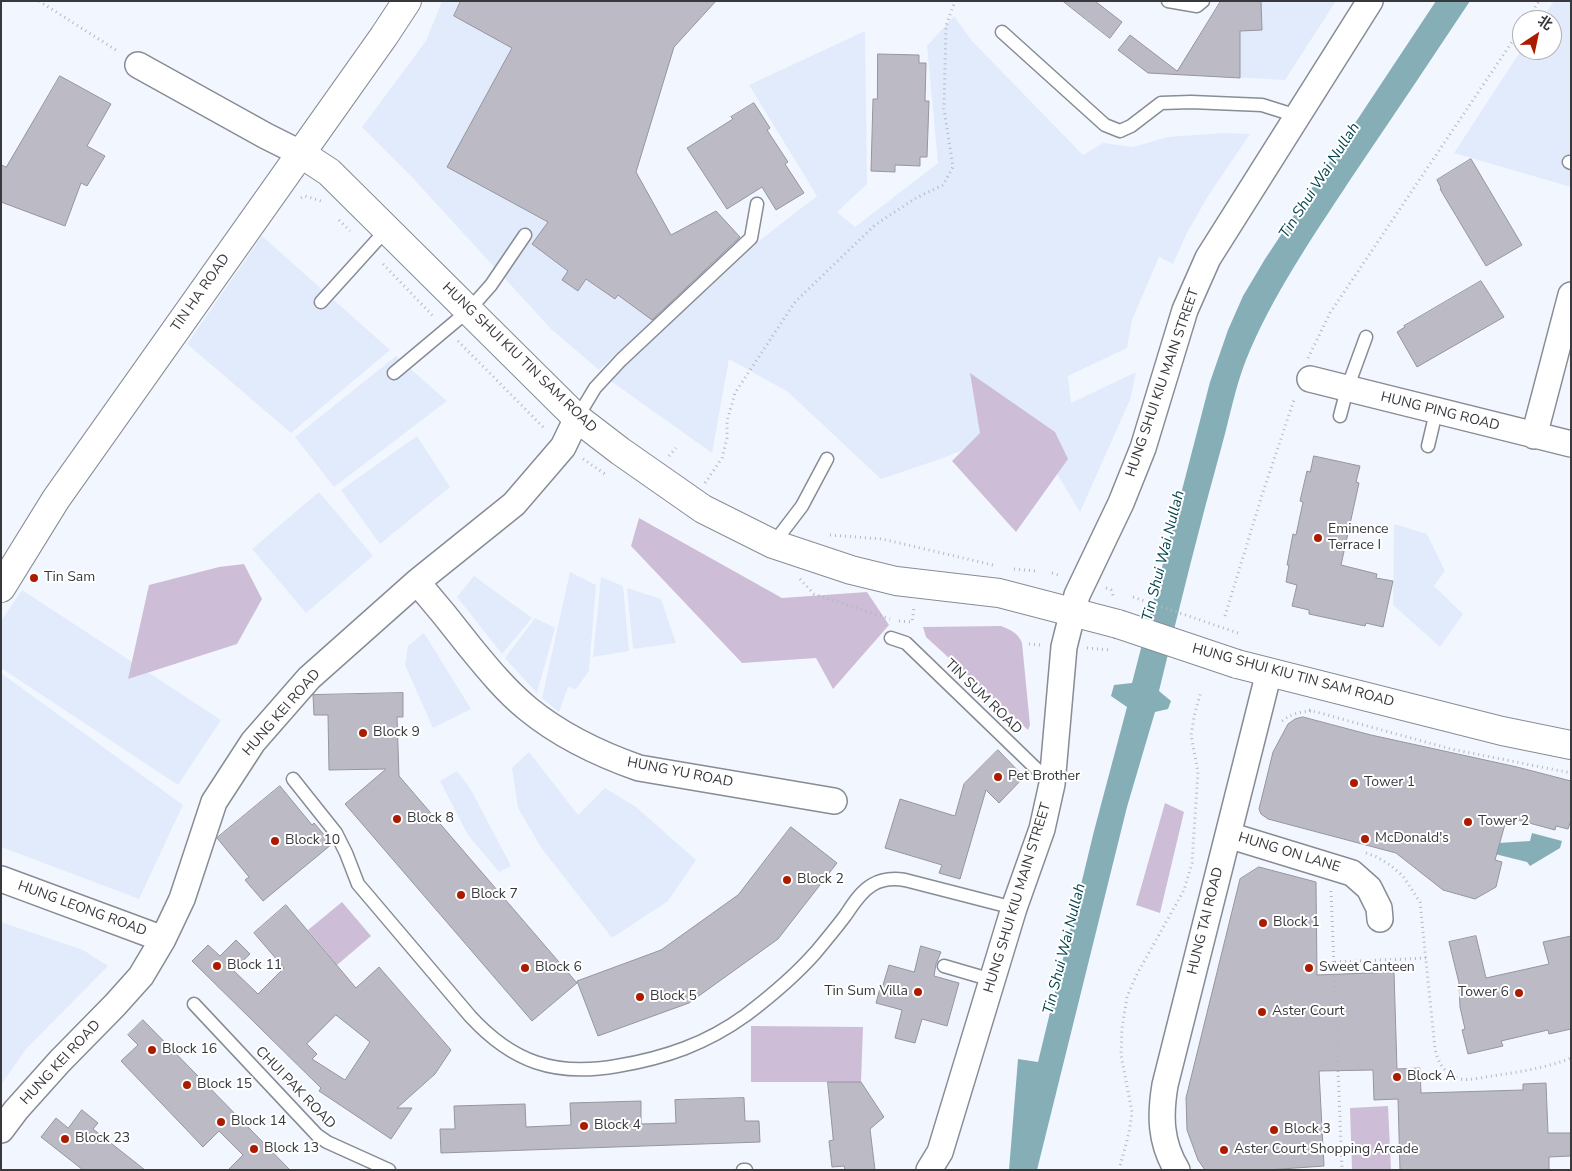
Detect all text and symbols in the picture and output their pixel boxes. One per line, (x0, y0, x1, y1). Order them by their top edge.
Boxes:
north arrow (1512, 10, 1562, 60)
text: 北 (1534, 11, 1556, 35)
water label: Tin Shui Wai Nullah (1276, 120, 1364, 242)
street label: TIN HA ROAD (168, 251, 234, 335)
street label: HUNG SHUI KIU TIN SAM ROAD (438, 280, 600, 436)
street label: HUNG SHUI KIU MAIN STREET (1123, 287, 1203, 479)
street label: HUNG PING ROAD (1379, 389, 1501, 435)
water label: Tin Shui Wai Nullah (1139, 489, 1189, 623)
place label: Eminence Terrace I (1328, 522, 1389, 554)
marker: Eminence Terrace I (1312, 532, 1324, 544)
place label: Tin Sam (44, 570, 95, 586)
marker: Tin Sam (28, 572, 40, 584)
street label: HUNG SHUI KIU TIN SAM ROAD (1190, 641, 1396, 711)
street label: TIN SUM ROAD (941, 656, 1025, 738)
street label: HUNG KEI ROAD (240, 666, 324, 760)
place label: Block 9 (373, 725, 420, 741)
marker: Block 9 (357, 727, 369, 739)
street label: HUNG YU ROAD (626, 754, 734, 792)
place label: Pet Brother (1008, 769, 1080, 785)
marker: Pet Brother (992, 771, 1004, 783)
place label: Tower 1 (1364, 775, 1415, 791)
marker: Tower 1 (1348, 777, 1360, 789)
street label: HUNG SHUI KIU MAIN STREET (981, 801, 1055, 995)
place label: Block 8 (407, 811, 454, 827)
marker: Block 8 (391, 813, 403, 825)
place label: Tower 2 (1478, 814, 1529, 830)
marker: Tower 2 (1462, 816, 1474, 828)
street label: HUNG ON LANE (1236, 830, 1342, 876)
place label: McDonald's (1375, 831, 1449, 847)
place label: Block 10 (285, 833, 340, 849)
marker: McDonald's (1359, 833, 1371, 845)
marker: Block 10 (269, 835, 281, 847)
street label: HUNG TAI ROAD (1185, 866, 1227, 976)
place label: Block 2 (797, 872, 844, 888)
marker: Block 2 (781, 874, 793, 886)
street label: HUNG LEONG ROAD (15, 878, 149, 940)
water label: Tin Shui Wai Nullah (1040, 882, 1090, 1016)
place label: Block 7 (471, 887, 518, 903)
marker: Block 7 (455, 889, 467, 901)
place label: Block 1 (1273, 915, 1320, 931)
marker: Block 1 (1257, 917, 1269, 929)
place label: Block 11 (227, 958, 282, 974)
marker: Block 11 (211, 960, 223, 972)
place label: Block 6 (535, 960, 582, 976)
place label: Sweet Canteen (1319, 960, 1415, 976)
marker: Block 6 (519, 962, 531, 974)
marker: Sweet Canteen (1303, 962, 1315, 974)
place label: Tin Sum Villa (824, 984, 908, 1000)
place label: Tower 6 (1458, 985, 1509, 1001)
marker: Tin Sum Villa (912, 986, 924, 998)
marker: Tower 6 (1513, 987, 1525, 999)
place label: Block 5 (650, 989, 697, 1005)
marker: Block 5 (634, 991, 646, 1003)
place label: Aster Court (1272, 1004, 1345, 1020)
marker: Aster Court (1256, 1006, 1268, 1018)
street label: HUNG KEI ROAD (18, 1017, 104, 1109)
place label: Block 16 (162, 1042, 217, 1058)
street label: CHUI PAK ROAD (251, 1043, 339, 1133)
marker: Block 16 (146, 1044, 158, 1056)
place label: Block A (1407, 1069, 1456, 1085)
marker: Block A (1391, 1071, 1403, 1083)
place label: Block 15 (197, 1077, 252, 1093)
marker: Block 15 (181, 1079, 193, 1091)
place label: Block 14 (231, 1114, 286, 1130)
marker: Block 14 (215, 1116, 227, 1128)
place label: Block 4 (594, 1118, 641, 1134)
marker: Block 4 (578, 1120, 590, 1132)
place label: Block 3 (1284, 1122, 1331, 1138)
marker: Block 3 (1268, 1124, 1280, 1136)
place label: Block 23 (75, 1131, 130, 1147)
marker: Block 23 (59, 1133, 71, 1145)
place label: Block 13 (264, 1141, 319, 1157)
place label: Aster Court Shopping Arcade (1234, 1142, 1418, 1158)
marker: Block 13 (248, 1143, 260, 1155)
marker: Aster Court Shopping Arcade (1218, 1144, 1230, 1156)

